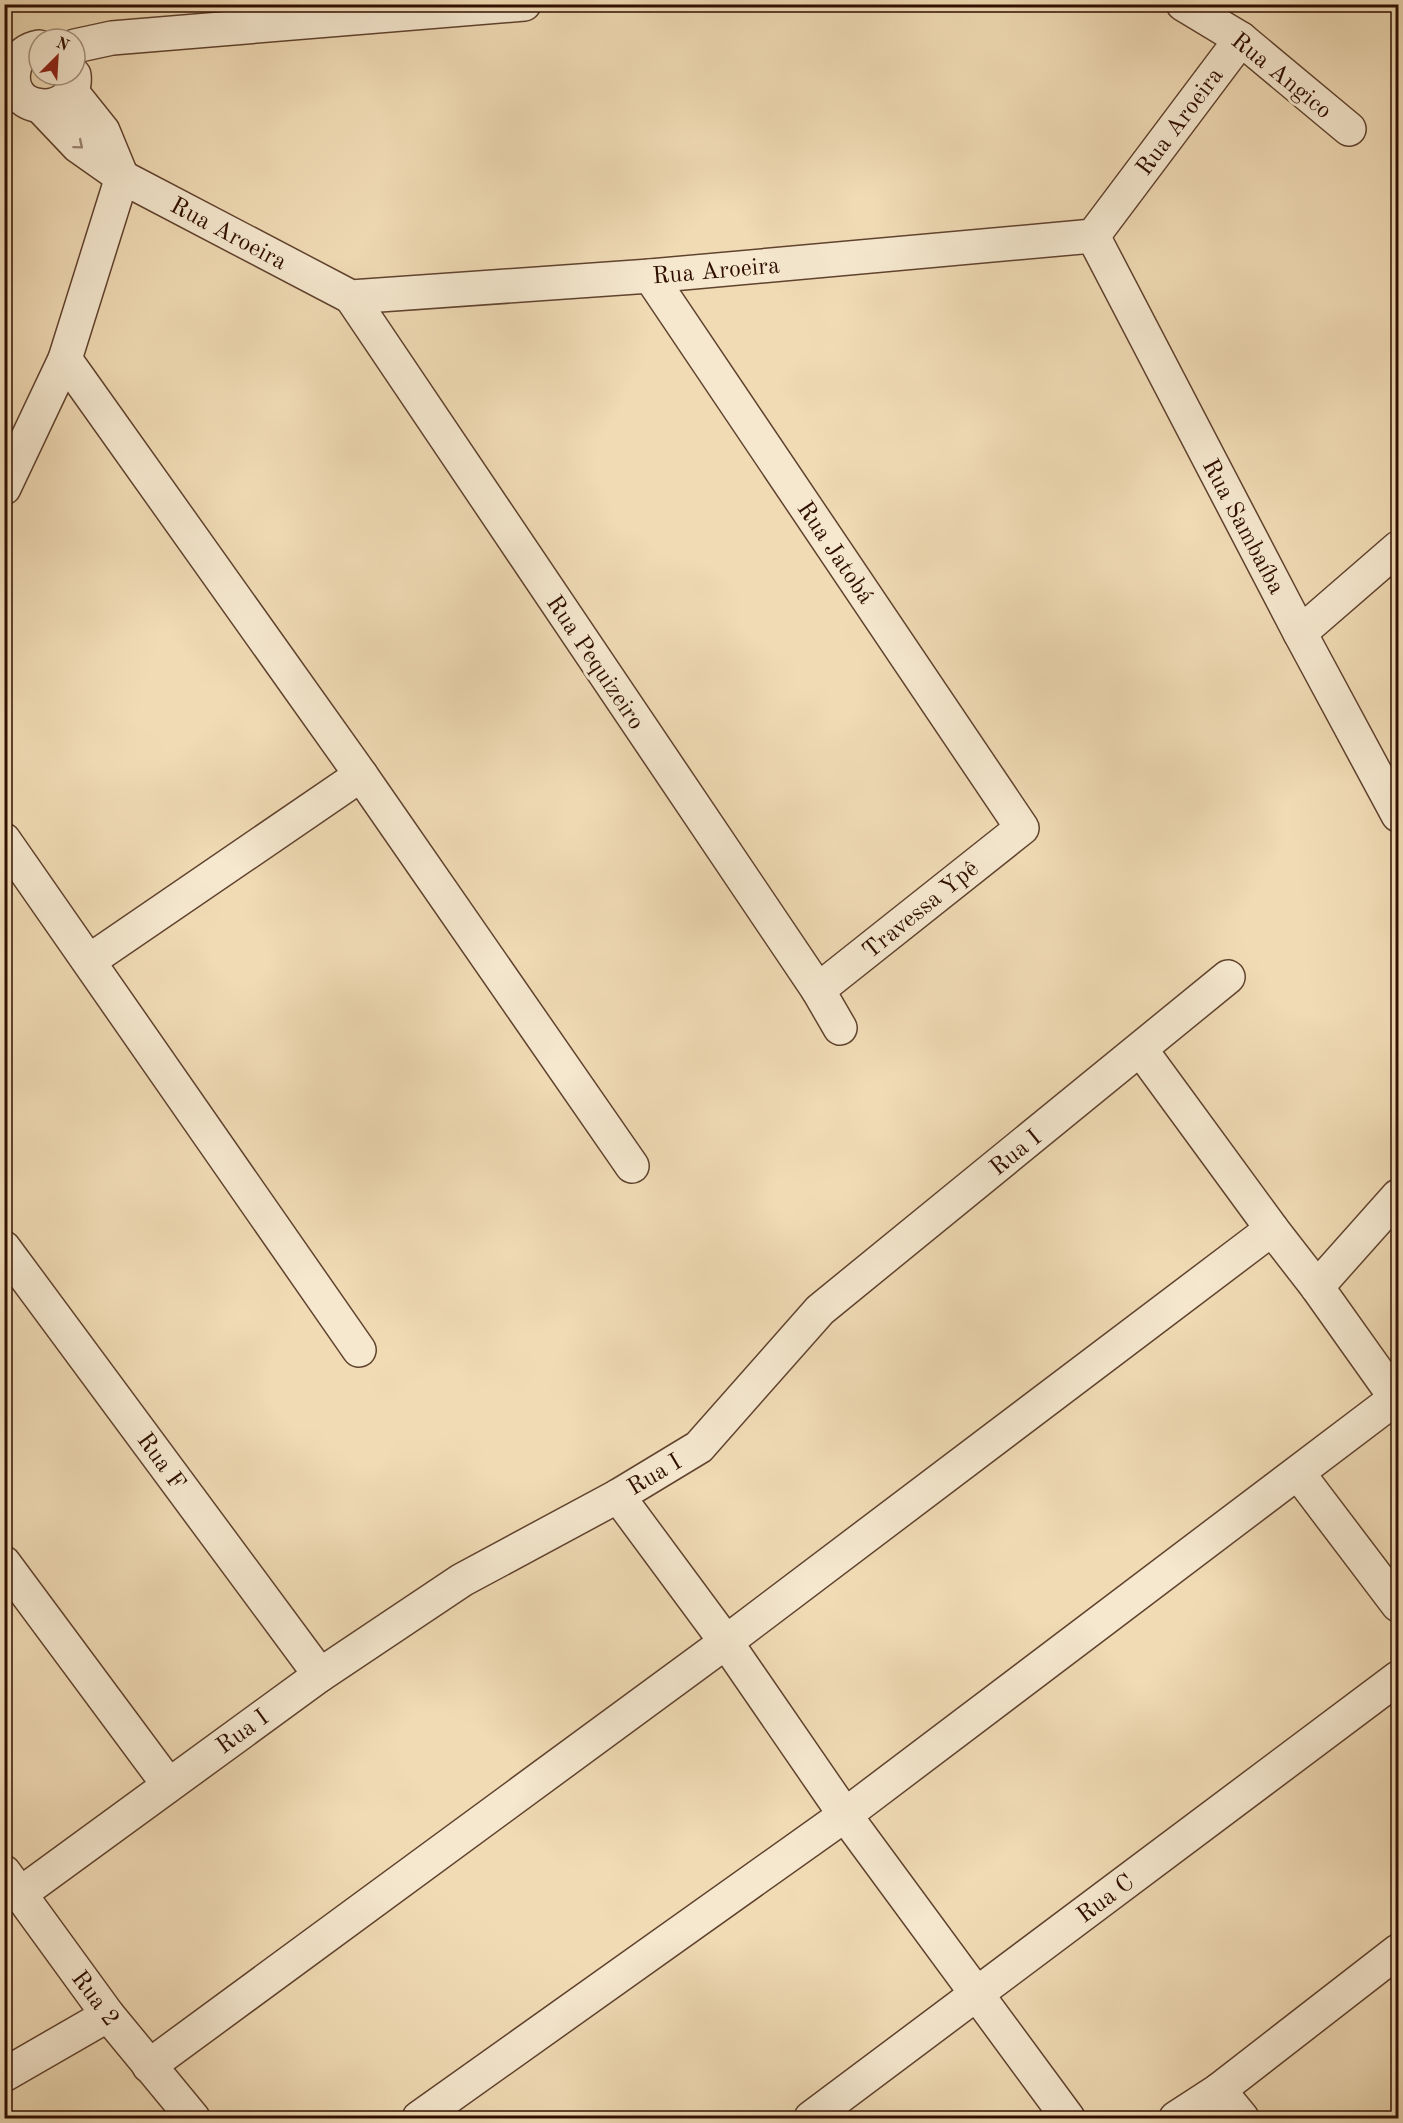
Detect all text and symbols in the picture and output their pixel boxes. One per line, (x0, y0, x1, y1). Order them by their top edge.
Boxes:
north arrow (27, 27, 87, 87)
street label: Rua Angico (1226, 29, 1336, 124)
text: N (53, 35, 72, 55)
street label: Rua Aroeira (1133, 64, 1229, 180)
one-way arrow (72, 138, 83, 149)
street label: Rua Aroeira (166, 194, 290, 275)
street label: Rua Aroeira (651, 254, 781, 290)
street label: Rua Sambaíba (1197, 455, 1288, 599)
street label: Rua Jatobá (791, 498, 877, 609)
street label: Rua Pequizeiro (541, 592, 648, 734)
street label: Travessa Ypê (859, 857, 984, 964)
street label: Rua I (986, 1126, 1046, 1181)
street label: Rua F (132, 1429, 189, 1495)
street label: Rua I (624, 1450, 686, 1501)
street label: Rua I (213, 1706, 274, 1759)
street label: Rua C (1073, 1871, 1139, 1929)
street label: Rua 2 (66, 1967, 123, 2031)

